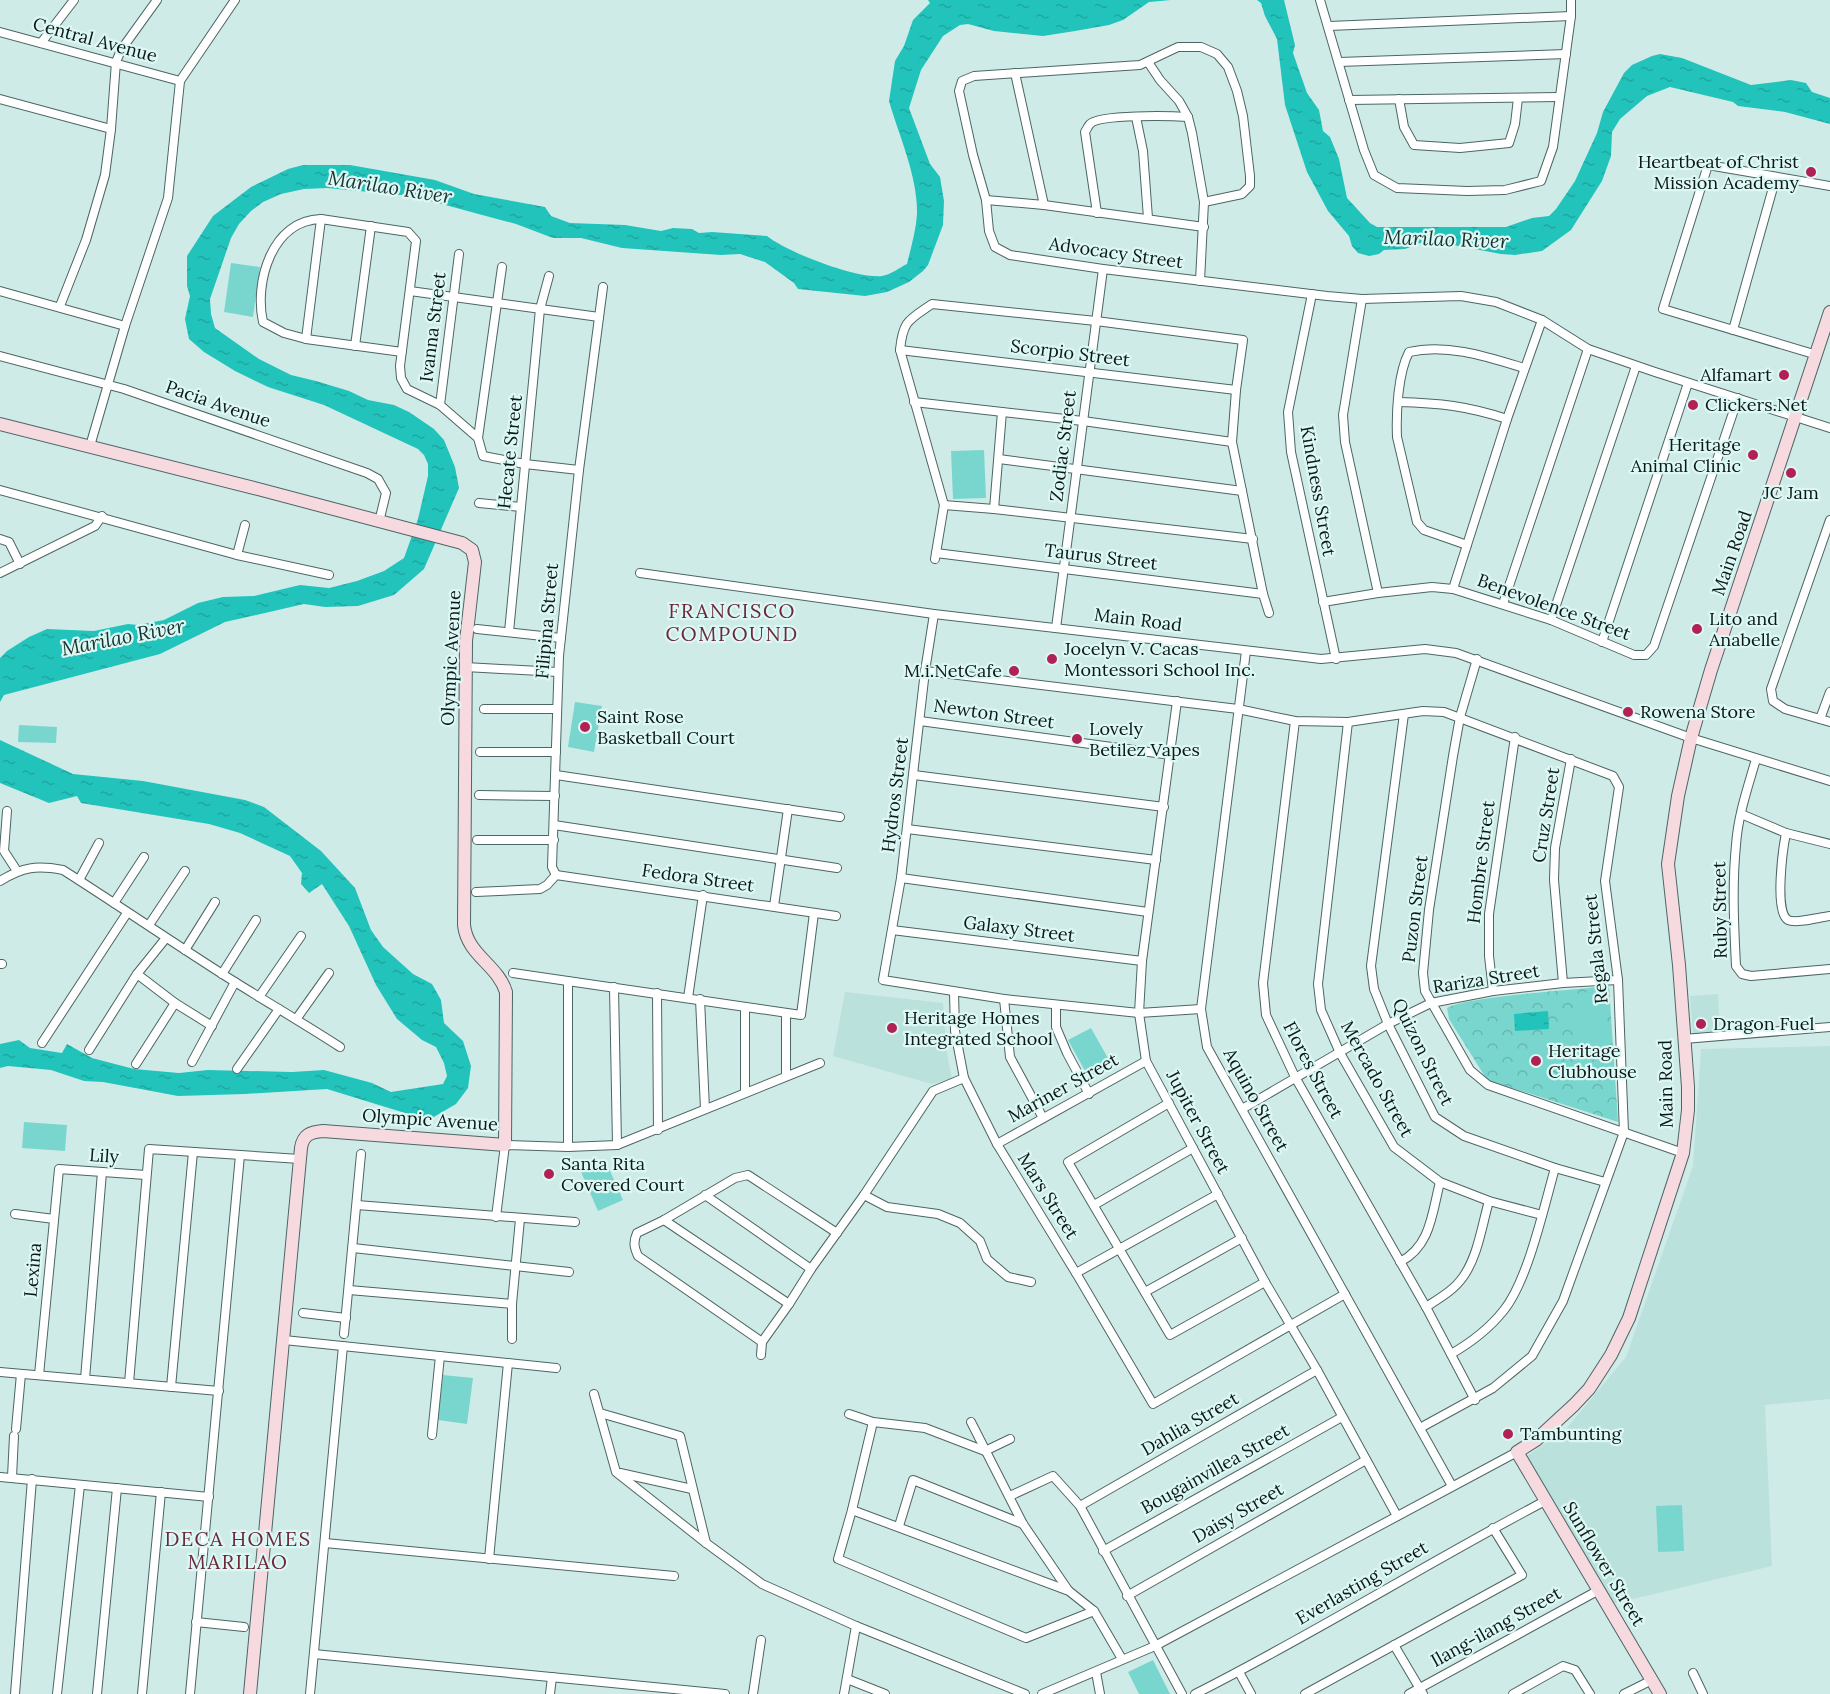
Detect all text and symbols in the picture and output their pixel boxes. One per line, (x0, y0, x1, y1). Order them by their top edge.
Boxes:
street label: Central Avenue (30, 12, 160, 67)
place label: Heartbeat of Christ Mission Academy (1638, 150, 1799, 194)
water label: Marilao River (326, 164, 455, 209)
marker: Heartbeat of Christ Mission Academy (1804, 165, 1818, 179)
water label: Marilao River (1383, 224, 1510, 253)
street label: Advocacy Street (1047, 232, 1185, 273)
street label: Ivanna Street (414, 271, 451, 383)
street label: Scorpio Street (1009, 334, 1131, 371)
place label: Alfamart (1699, 363, 1772, 386)
marker: Alfamart (1777, 368, 1791, 382)
street label: Pacia Avenue (162, 375, 274, 432)
street label: Zodiac Street (1044, 389, 1081, 503)
place label: Clickers.Net (1705, 393, 1807, 416)
street label: Hecate Street (492, 394, 527, 510)
marker: Clickers.Net (1686, 398, 1700, 412)
street label: Kindness Street (1296, 424, 1341, 558)
place label: Heritage Animal Clinic (1630, 433, 1741, 477)
marker: Heritage Animal Clinic (1746, 448, 1760, 462)
marker: JC Jam (1784, 466, 1798, 480)
place label: JC Jam (1762, 481, 1819, 504)
street label: Main Road (1706, 507, 1757, 598)
street label: Taurus Street (1043, 538, 1159, 575)
street label: Filipina Street (530, 562, 563, 680)
street label: Benevolence Street (1474, 568, 1634, 645)
street label: Olympic Avenue (435, 589, 466, 726)
district label: FRANCISCO COMPOUND (665, 598, 799, 646)
street label: Main Road (1093, 603, 1184, 636)
place label: Lito and Anabelle (1708, 607, 1781, 651)
water label: Marilao River (59, 612, 188, 661)
marker: Lito and Anabelle (1690, 622, 1704, 636)
place label: Jocelyn V. Cacas Montessori School Inc. (1063, 637, 1255, 681)
marker: Jocelyn V. Cacas Montessori School Inc. (1045, 652, 1059, 666)
place label: M.i.NetCafe (904, 659, 1002, 682)
marker: M.i.NetCafe (1007, 664, 1021, 678)
street label: Newton Street (932, 694, 1056, 733)
place label: Rowena Store (1640, 700, 1756, 723)
place label: Saint Rose Basketball Court (597, 705, 735, 749)
marker: Rowena Store (1621, 705, 1635, 719)
place label: Lovely Betilez Vapes (1089, 717, 1200, 761)
marker: Saint Rose Basketball Court (578, 720, 592, 734)
marker: Lovely Betilez Vapes (1070, 732, 1084, 746)
street label: Hydros Street (876, 736, 913, 854)
street label: Cruz Street (1527, 766, 1564, 864)
street label: Hombre Street (1462, 799, 1499, 925)
street label: Puzon Street (1397, 854, 1432, 964)
street label: Fedora Street (640, 858, 756, 897)
street label: Ruby Street (1707, 861, 1732, 959)
street label: Regala Street (1578, 893, 1613, 1005)
street label: Galaxy Street (962, 910, 1076, 947)
street label: Rariza Street (1431, 959, 1541, 998)
street label: Quizon Street (1388, 994, 1459, 1109)
place label: Heritage Homes Integrated School (904, 1006, 1053, 1050)
place label: Dragon Fuel (1713, 1012, 1815, 1035)
street label: Mercado Street (1336, 1016, 1419, 1141)
street label: Flores Street (1278, 1017, 1349, 1122)
marker: Dragon Fuel (1694, 1017, 1708, 1031)
marker: Heritage Homes Integrated School (885, 1021, 899, 1035)
place label: Heritage Clubhouse (1548, 1039, 1637, 1083)
street label: Main Road (1653, 1039, 1678, 1128)
street label: Aquino Street (1218, 1043, 1294, 1155)
street label: Mariner Street (1003, 1048, 1122, 1127)
marker: Heritage Clubhouse (1529, 1054, 1543, 1068)
street label: Jupiter Street (1161, 1065, 1235, 1177)
street label: Olympic Avenue (361, 1103, 499, 1136)
street label: Lily (88, 1143, 120, 1168)
street label: Mars Street (1013, 1148, 1084, 1243)
place label: Santa Rita Covered Court (561, 1152, 684, 1196)
marker: Santa Rita Covered Court (542, 1167, 556, 1181)
street label: Lexina (19, 1242, 46, 1298)
street label: Dahlia Street (1137, 1386, 1242, 1461)
street label: Bougainvillea Street (1137, 1418, 1293, 1519)
place label: Tambunting (1520, 1422, 1622, 1445)
marker: Tambunting (1501, 1427, 1515, 1441)
street label: Daisy Street (1188, 1477, 1287, 1548)
street label: Sunflower Street (1558, 1497, 1651, 1630)
district label: DECA HOMES MARILAO (164, 1526, 312, 1574)
street label: Everlasting Street (1292, 1535, 1432, 1630)
street label: Ilang-ilang Street (1426, 1581, 1565, 1672)

